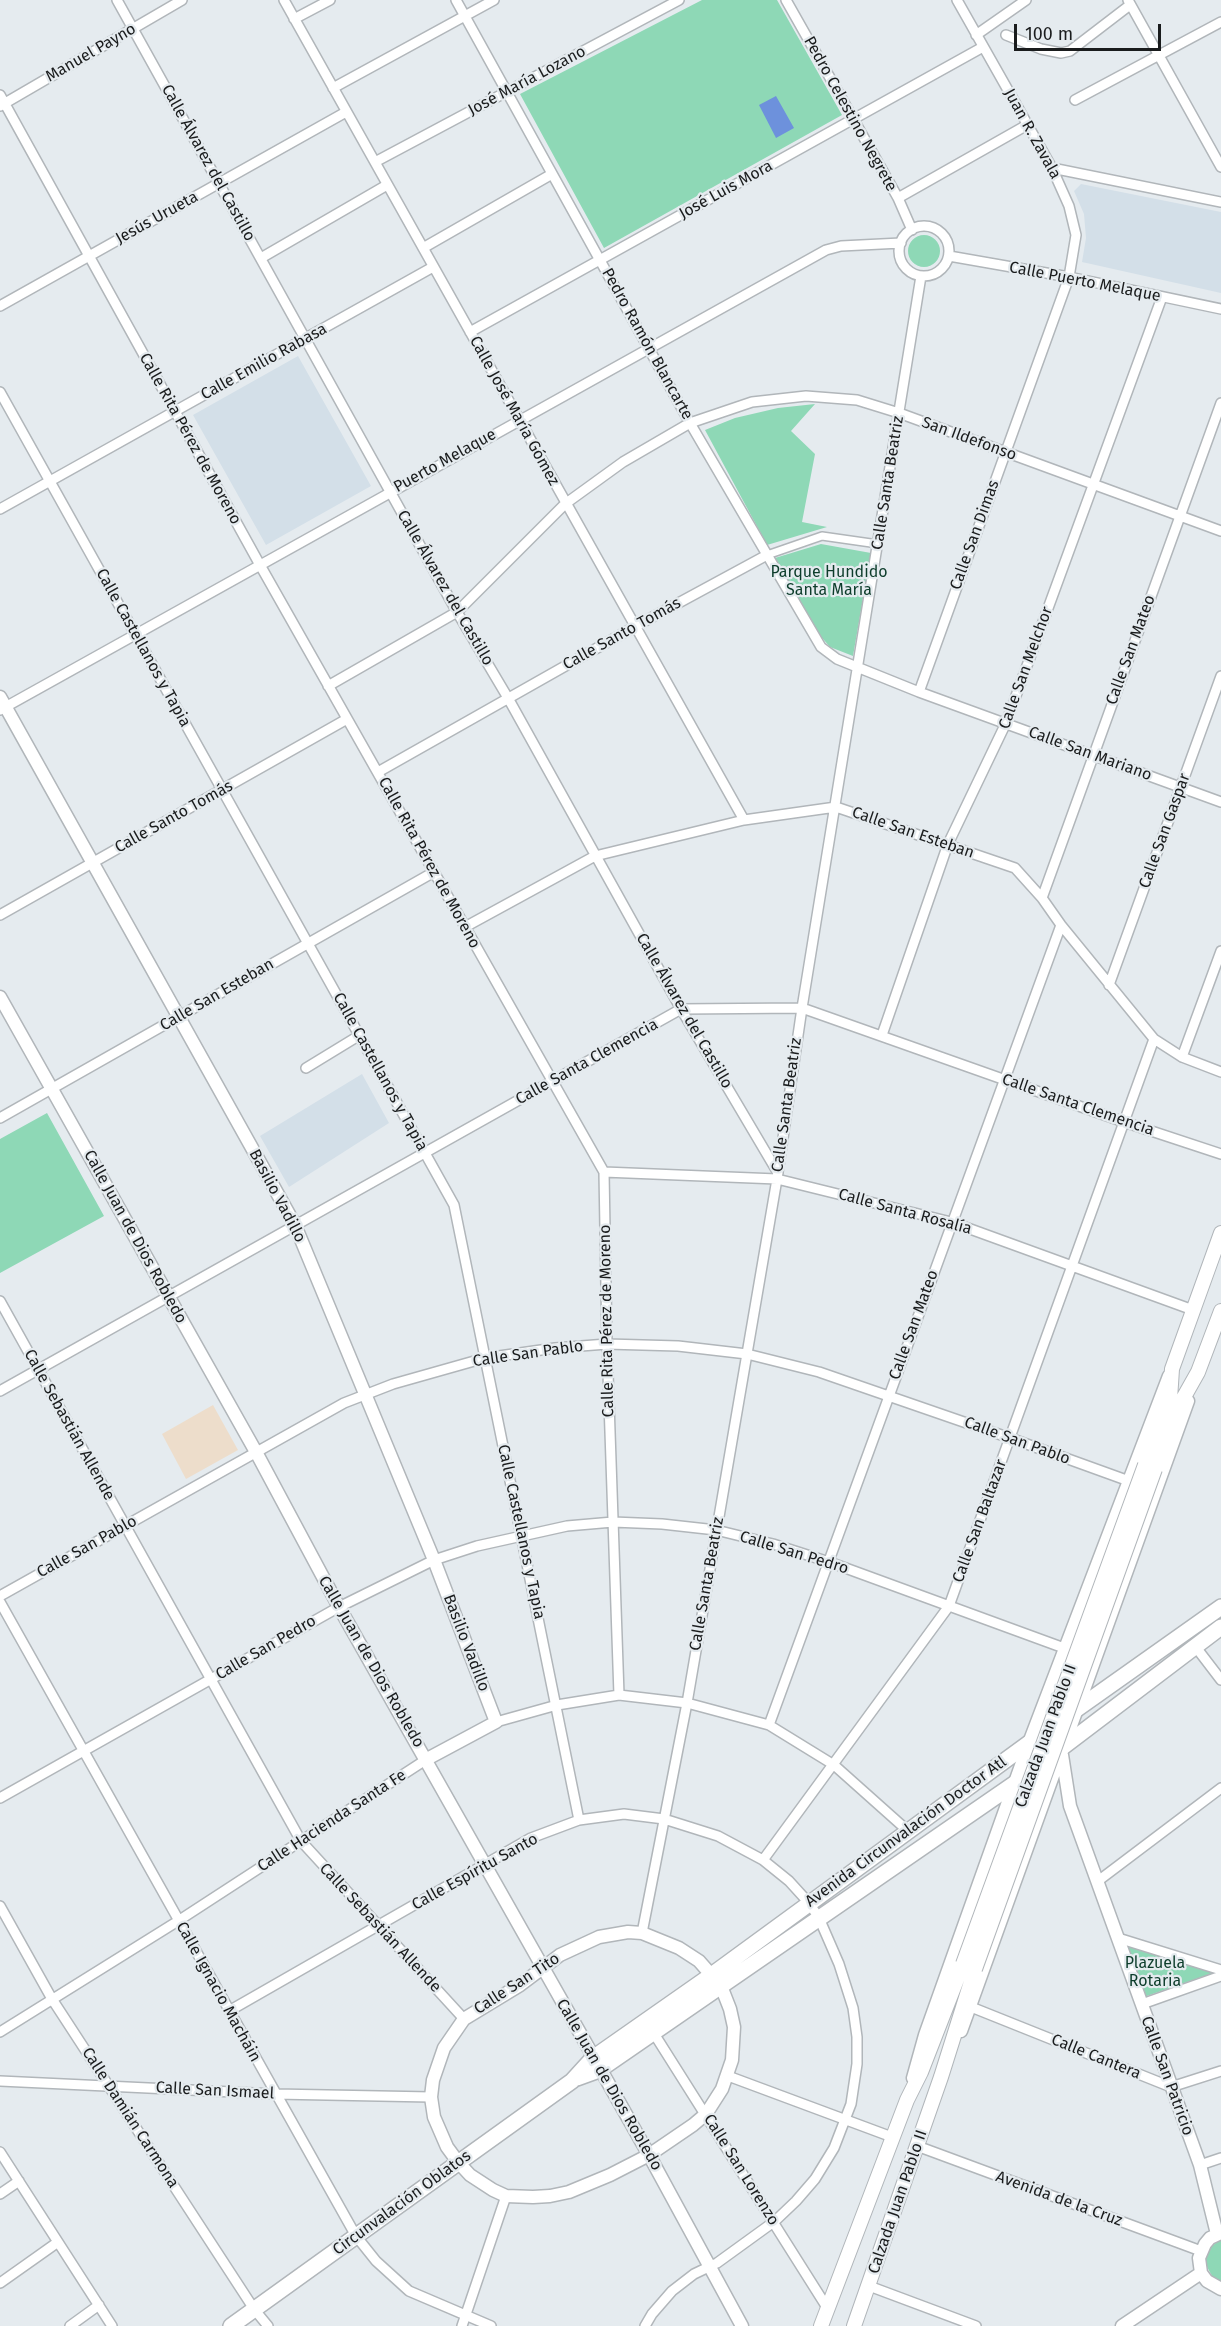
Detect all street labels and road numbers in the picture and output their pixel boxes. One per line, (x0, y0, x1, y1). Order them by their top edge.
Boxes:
street label: Manuel Payno (42, 19, 140, 87)
street label: Pedro Celestino Negrete (799, 33, 901, 195)
street label: José María Lozano (465, 42, 589, 120)
street label: Calle Álvarez del Castillo (157, 81, 259, 245)
street label: Juan R. Zavala (999, 85, 1065, 183)
street label: José Luis Mora (676, 156, 776, 224)
street label: Jesús Urueta (112, 187, 202, 249)
street label: Calle Puerto Melaque (1008, 258, 1162, 306)
street label: Pedro Ramón Blancarte (597, 265, 697, 423)
street label: Calle Emilio Rabasa (198, 319, 330, 405)
street label: Calle José María Gómez (465, 333, 563, 489)
street label: Calle Rita Pérez de Moreno (135, 350, 245, 528)
street label: San Ildefonso (919, 413, 1019, 465)
street label: Calle Santa Beatriz (868, 415, 908, 551)
street label: Puerto Melaque (390, 425, 500, 497)
street label: Calle San Dimas (946, 478, 1004, 592)
street label: Calle Álvarez del Castillo (393, 507, 497, 669)
street label: Calle Castellanos y Tapia (91, 565, 195, 731)
street label: Calle San Mateo (1102, 593, 1160, 707)
street label: Calle Santo Tomás (560, 594, 684, 674)
street label: Calle San Melchor (995, 604, 1057, 732)
street label: Calle San Mariano (1026, 723, 1154, 785)
street label: Calle San Gaspar (1135, 771, 1195, 891)
street label: Calle Rita Pérez de Moreno (374, 774, 484, 952)
street label: Calle Santo Tomás (112, 777, 236, 857)
street label: Calle San Esteban (849, 803, 977, 863)
street label: Calle Álvarez del Castillo (632, 930, 736, 1092)
street label: Calle San Esteban (157, 955, 277, 1035)
street label: Calle Castellanos y Tapia (328, 989, 432, 1155)
street label: Calle Santa Clemencia (512, 1015, 662, 1109)
street label: Calle Santa Beatriz (768, 1037, 806, 1173)
street label: Calle Santa Clemencia (999, 1070, 1157, 1140)
street label: Basilio Vadillo (244, 1146, 310, 1246)
street label: Calle Juan de Dios Robledo (79, 1147, 191, 1327)
street label: Calle Santa Rosalía (836, 1185, 974, 1239)
street label: Calle Rita Pérez de Moreno (596, 1224, 618, 1418)
street label: Calle San Mateo (885, 1268, 943, 1382)
street label: Calle San Pablo (472, 1337, 584, 1371)
street label: Calle Sebastián Allende (19, 1346, 119, 1504)
street label: Calle San Pablo (961, 1413, 1073, 1469)
street label: Calle Castellanos y Tapia (493, 1443, 549, 1621)
street label: Calle San Baltazar (949, 1457, 1011, 1585)
street label: Calle San Pablo (34, 1512, 140, 1582)
street label: Calle Santa Beatriz (686, 1516, 728, 1652)
street label: Calle San Pedro (737, 1527, 851, 1579)
street label: Calle Juan de Dios Robledo (314, 1573, 428, 1751)
street label: Basilio Vadillo (439, 1592, 493, 1694)
street label: Calle San Pedro (212, 1611, 320, 1685)
street label: Calzada Juan Pablo II (1011, 1662, 1081, 1810)
street label: Avenida Circunvalación Doctor Atl (802, 1753, 1010, 1911)
street label: Calle Hacienda Santa Fe (254, 1766, 410, 1876)
street label: Calle Espíritu Santo (409, 1829, 541, 1915)
street label: Calle Sebastián Allende (315, 1859, 445, 1997)
street label: Calle Ignacio Macháin (171, 1919, 265, 2065)
street label: Calle San Tito (471, 1949, 563, 2019)
street label: Calle Juan de Dios Robledo (552, 1996, 666, 2174)
street label: Calle San Patricio (1136, 2014, 1198, 2138)
street label: Calle Cantera (1048, 2030, 1144, 2084)
street label: Calle Damián Carmona (77, 2044, 183, 2192)
street label: Calle San Ismael (155, 2078, 275, 2104)
street label: Calle San Lorenzo (699, 2111, 783, 2229)
street label: Calzada Juan Pablo II (864, 2128, 932, 2276)
street label: Circunvalación Oblatos (329, 2146, 475, 2260)
street label: Avenida de la Cruz (993, 2167, 1125, 2231)

